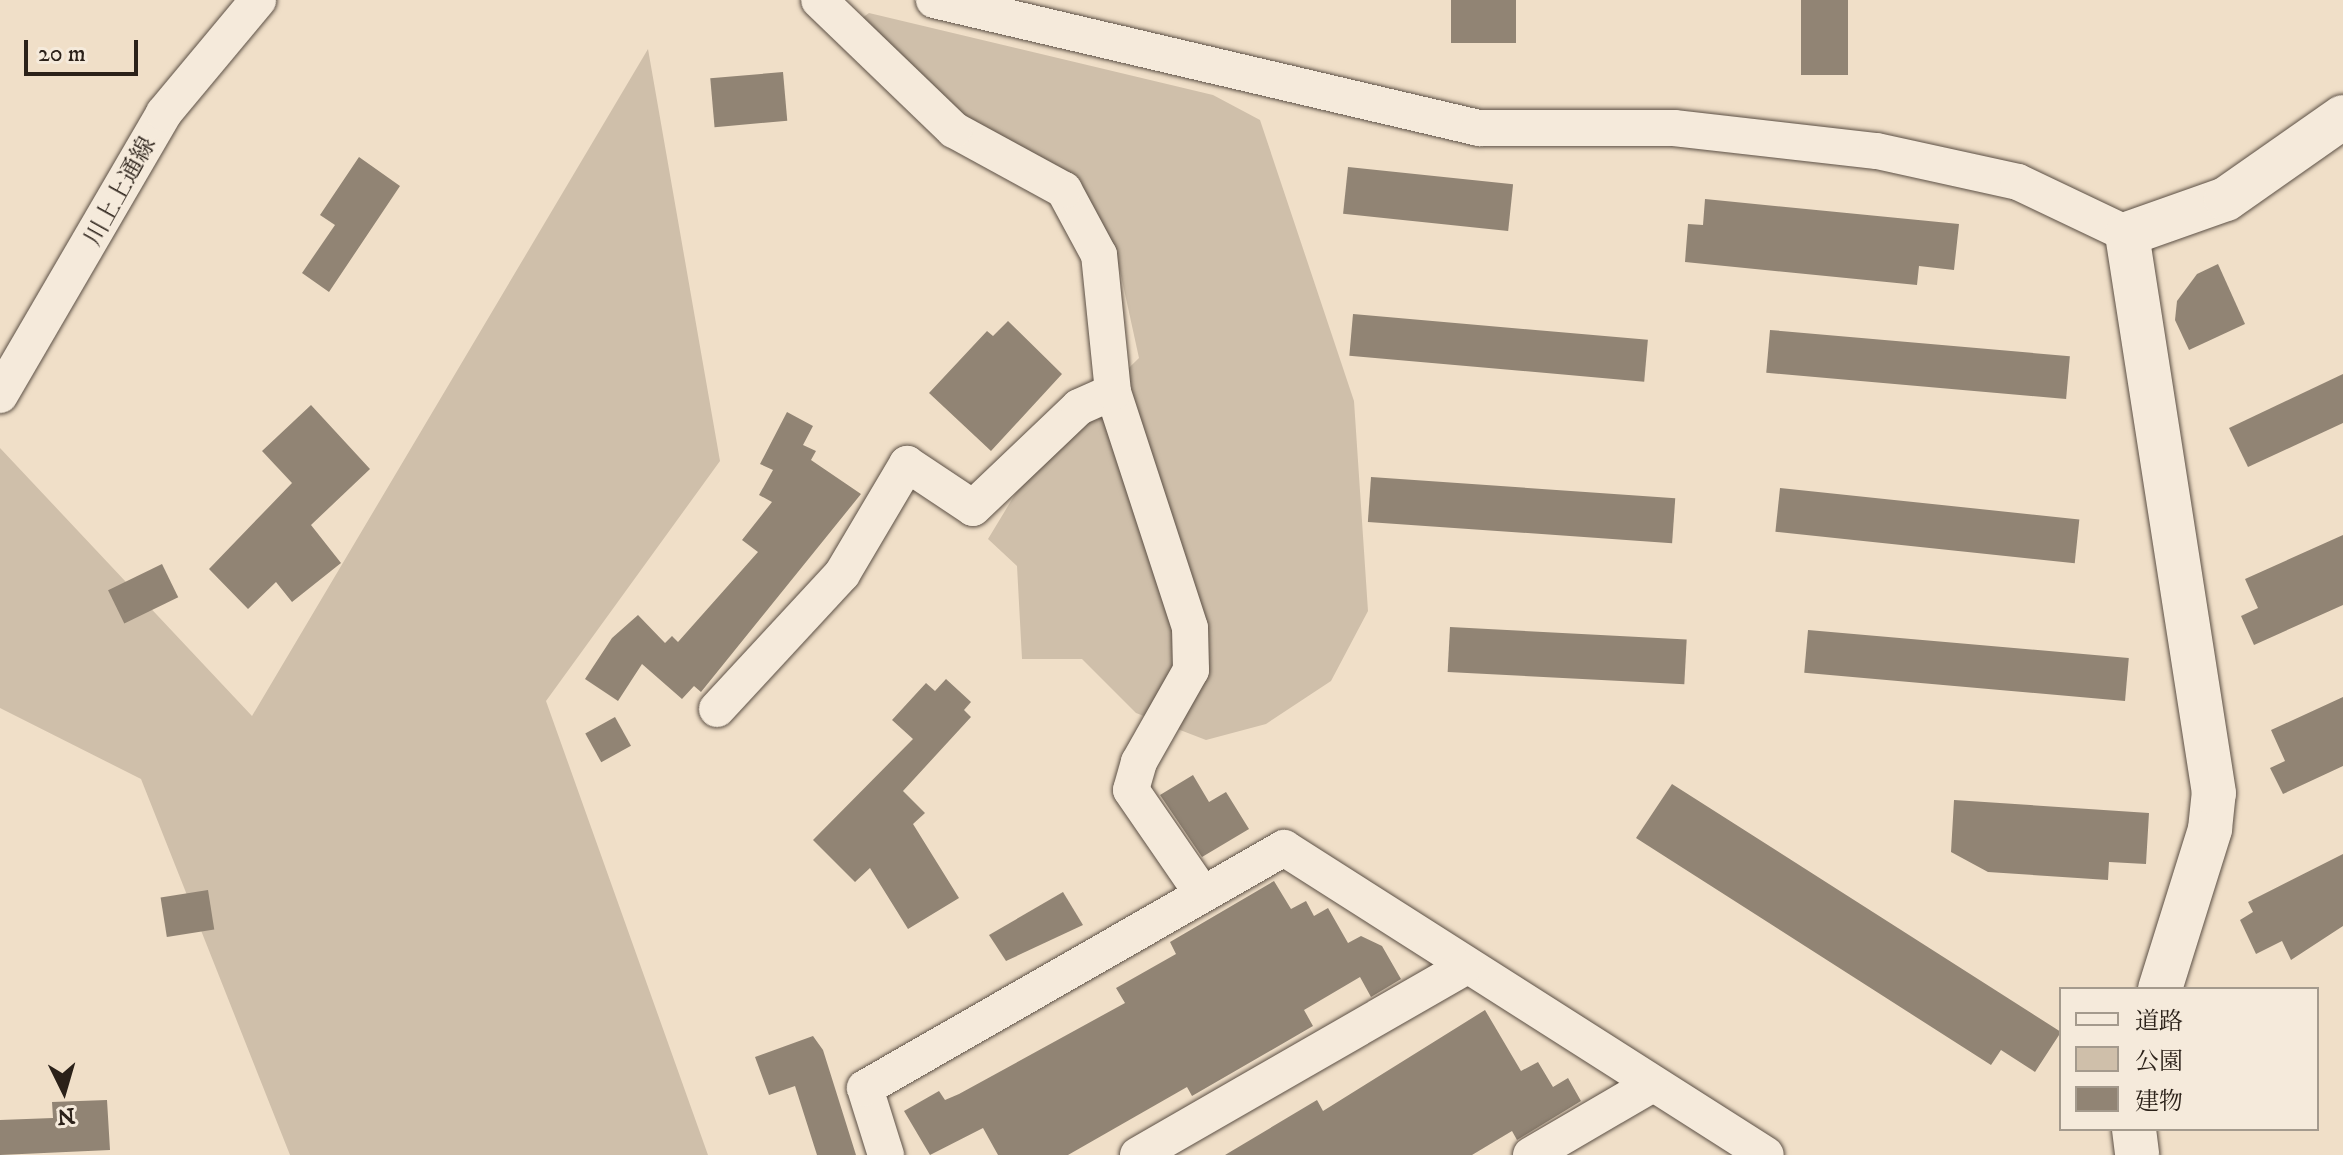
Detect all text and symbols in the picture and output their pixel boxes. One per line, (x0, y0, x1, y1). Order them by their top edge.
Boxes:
scale bar (28, 24, 142, 74)
text: 20 m (38, 39, 86, 69)
street label: 川上上通線 (79, 133, 163, 251)
legend (2059, 987, 2319, 1131)
text: 道路 (2135, 1007, 2183, 1037)
text: 公園 (2135, 1047, 2183, 1077)
north arrow (24, 1051, 104, 1131)
text: 建物 (2135, 1087, 2183, 1117)
text: N (56, 1101, 76, 1130)

